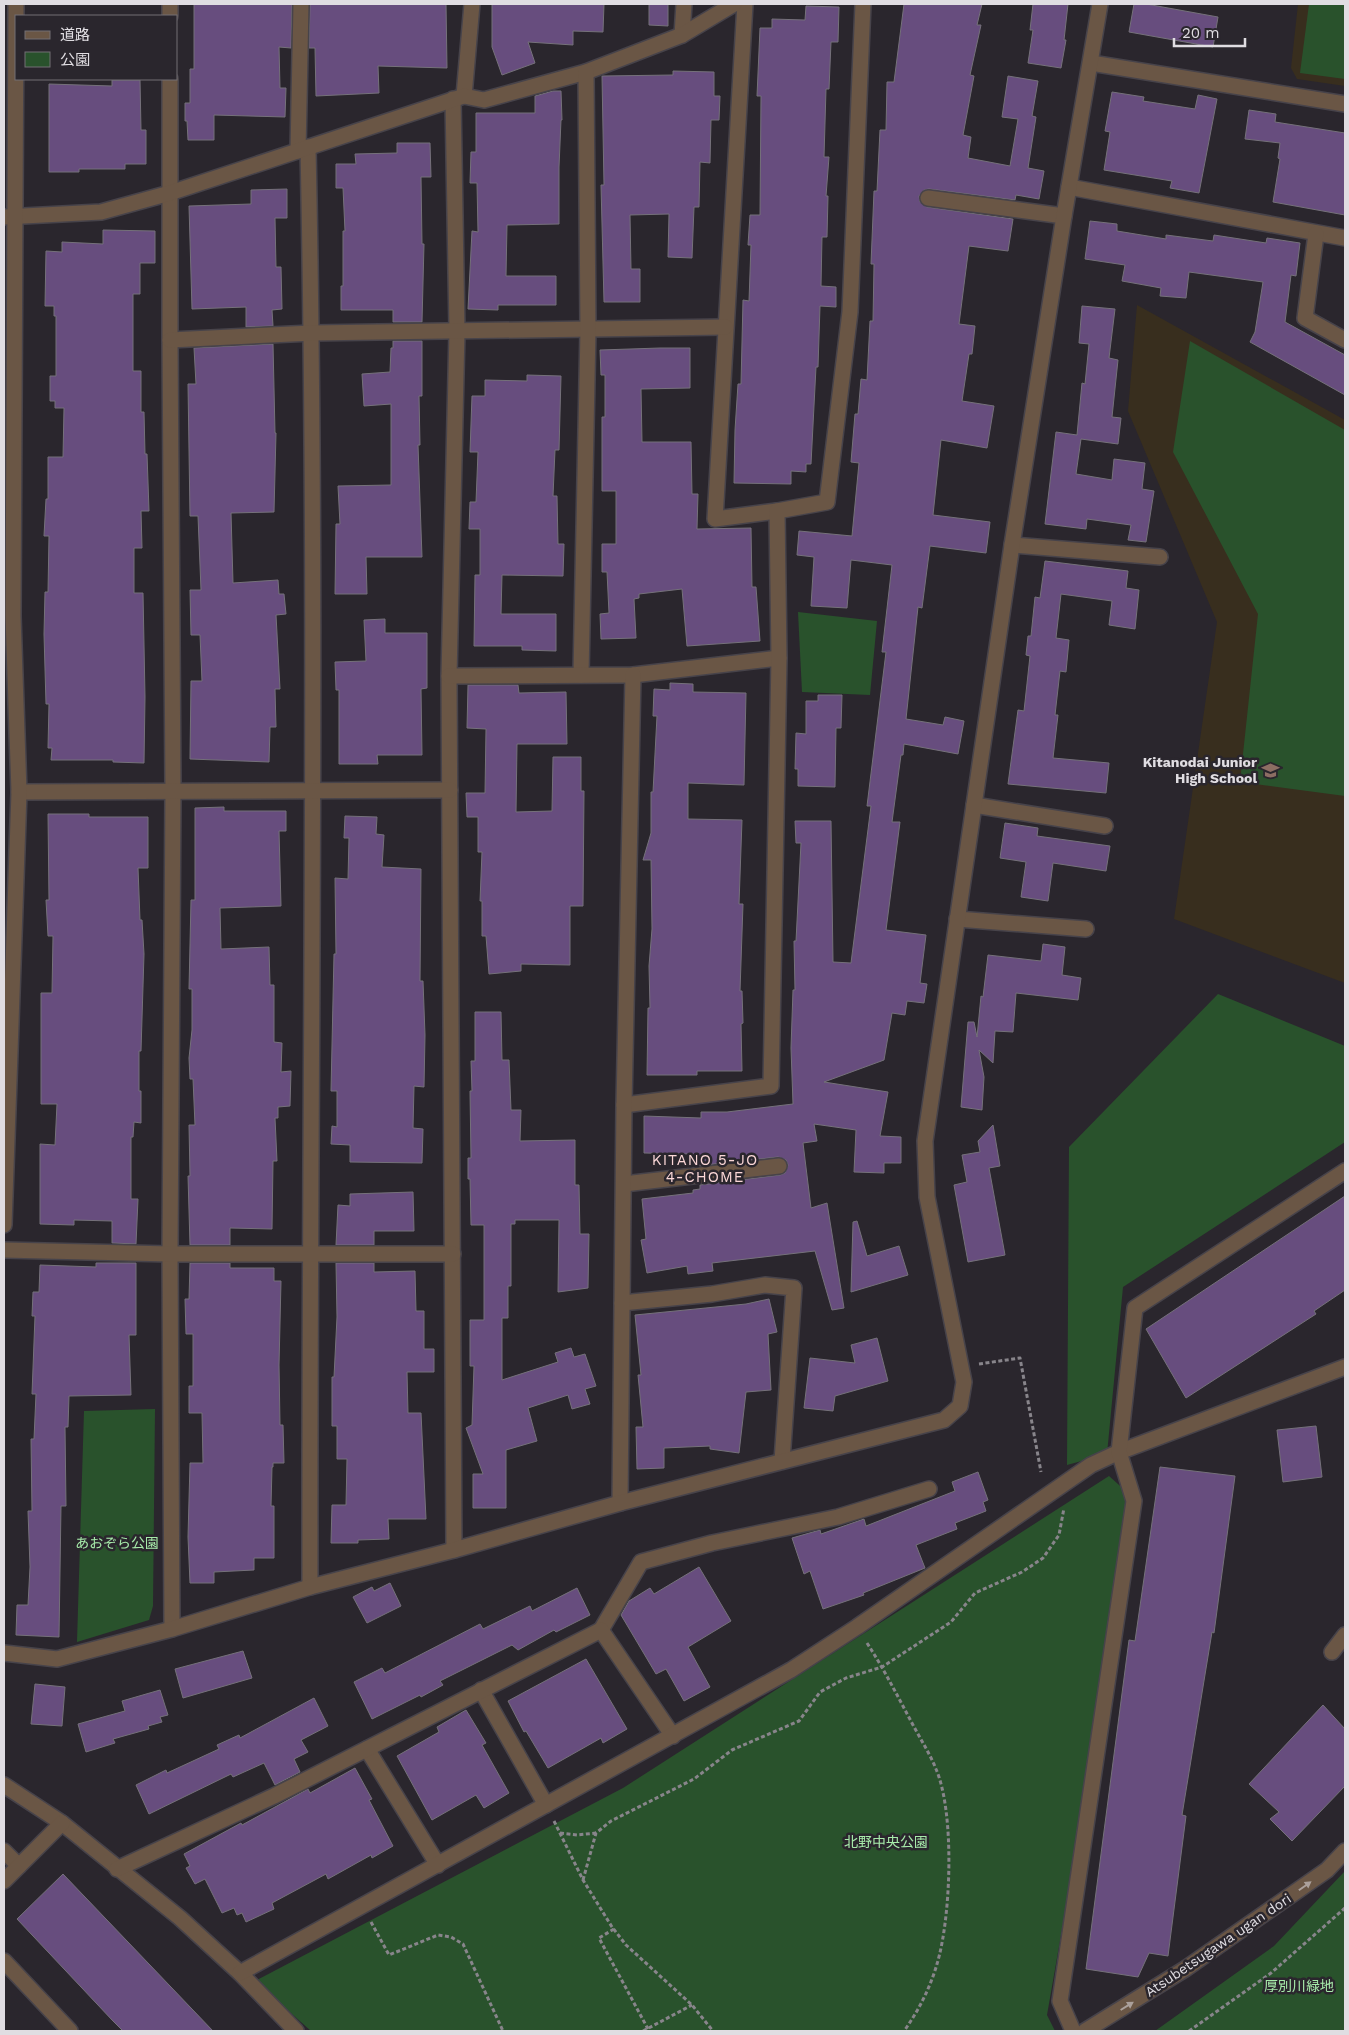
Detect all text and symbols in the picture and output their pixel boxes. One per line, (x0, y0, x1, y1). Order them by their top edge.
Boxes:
legend (15, 15, 178, 80)
scale bar (1174, 15, 1245, 47)
text: 20 m (1182, 24, 1220, 42)
text: 道路 (60, 26, 90, 44)
text: 公園 (60, 51, 90, 69)
place label: Kitanodai Junior High School (1143, 754, 1257, 786)
school or university icon: Kitanodai Junior High School (1261, 760, 1281, 780)
district label: KITANO 5-JO 4-CHOME (652, 1151, 758, 1186)
park label: あおぞら公園 (75, 1535, 159, 1551)
park label: 北野中央公園 (844, 1834, 928, 1850)
one-way arrow (1298, 1881, 1312, 1891)
street label: Atsubetsugawa ugan dori (1142, 1890, 1294, 2000)
park label: 厚別川緑地 (1264, 1978, 1334, 1994)
one-way arrow (1120, 2001, 1133, 2010)

